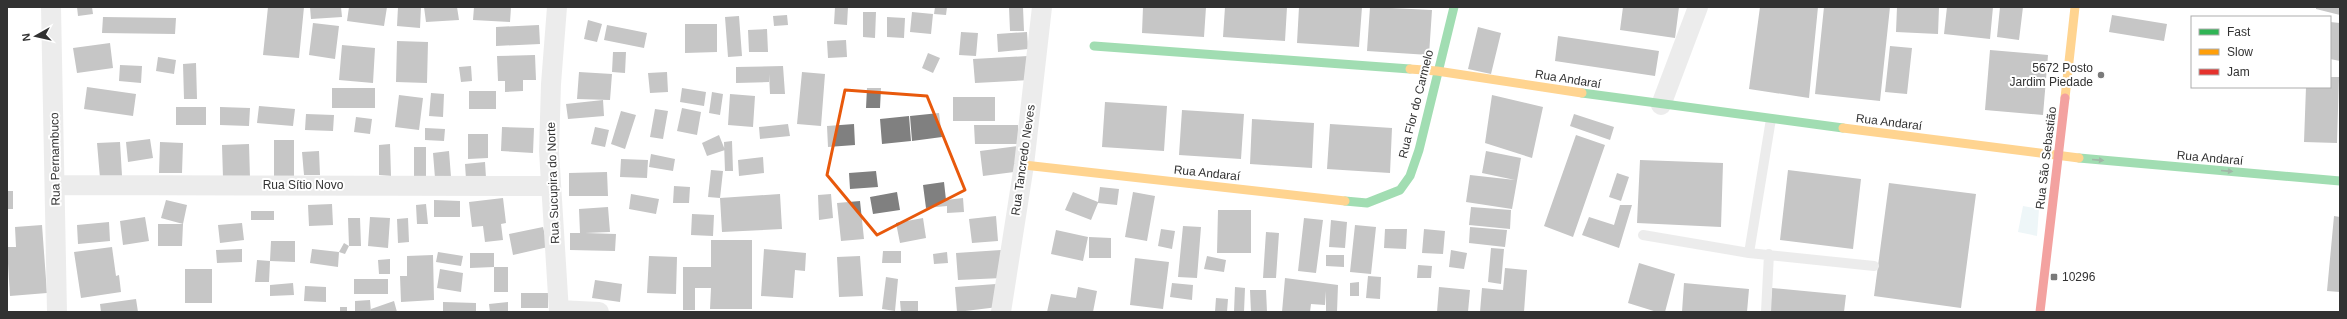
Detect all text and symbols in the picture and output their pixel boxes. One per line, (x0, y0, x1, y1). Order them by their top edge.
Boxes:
north arrow (16, 16, 56, 56)
legend (2191, 16, 2331, 88)
text: Fast (2227, 25, 2251, 39)
text: N (20, 33, 33, 42)
text: Slow (2227, 45, 2253, 59)
street label: Rua Flor do Carmelo (1396, 48, 1436, 160)
place label: 5672 Posto Jardim Piedade (2010, 61, 2093, 89)
text: Jam (2227, 65, 2250, 79)
street label: Rua Andaraí (1534, 67, 1603, 91)
marker: 5672 Posto Jardim Piedade (2096, 70, 2106, 80)
street label: Rua Tancredo Neves (1008, 104, 1038, 216)
street label: Rua São Sebastião (2033, 106, 2059, 210)
street label: Rua Andaraí (1855, 111, 1924, 133)
street label: Rua Pernambuco (47, 112, 63, 206)
street label: Rua Sucupira do Norte (544, 121, 562, 244)
street label: Rua Andaraí (2176, 148, 2245, 168)
one-way arrow (2092, 156, 2104, 163)
street label: Rua Andaraí (1173, 163, 1242, 184)
one-way arrow (2221, 168, 2233, 175)
street label: Rua Sítio Novo (263, 178, 344, 192)
place label: 10296 (2062, 270, 2096, 284)
marker: 10296 (2049, 272, 2059, 282)

